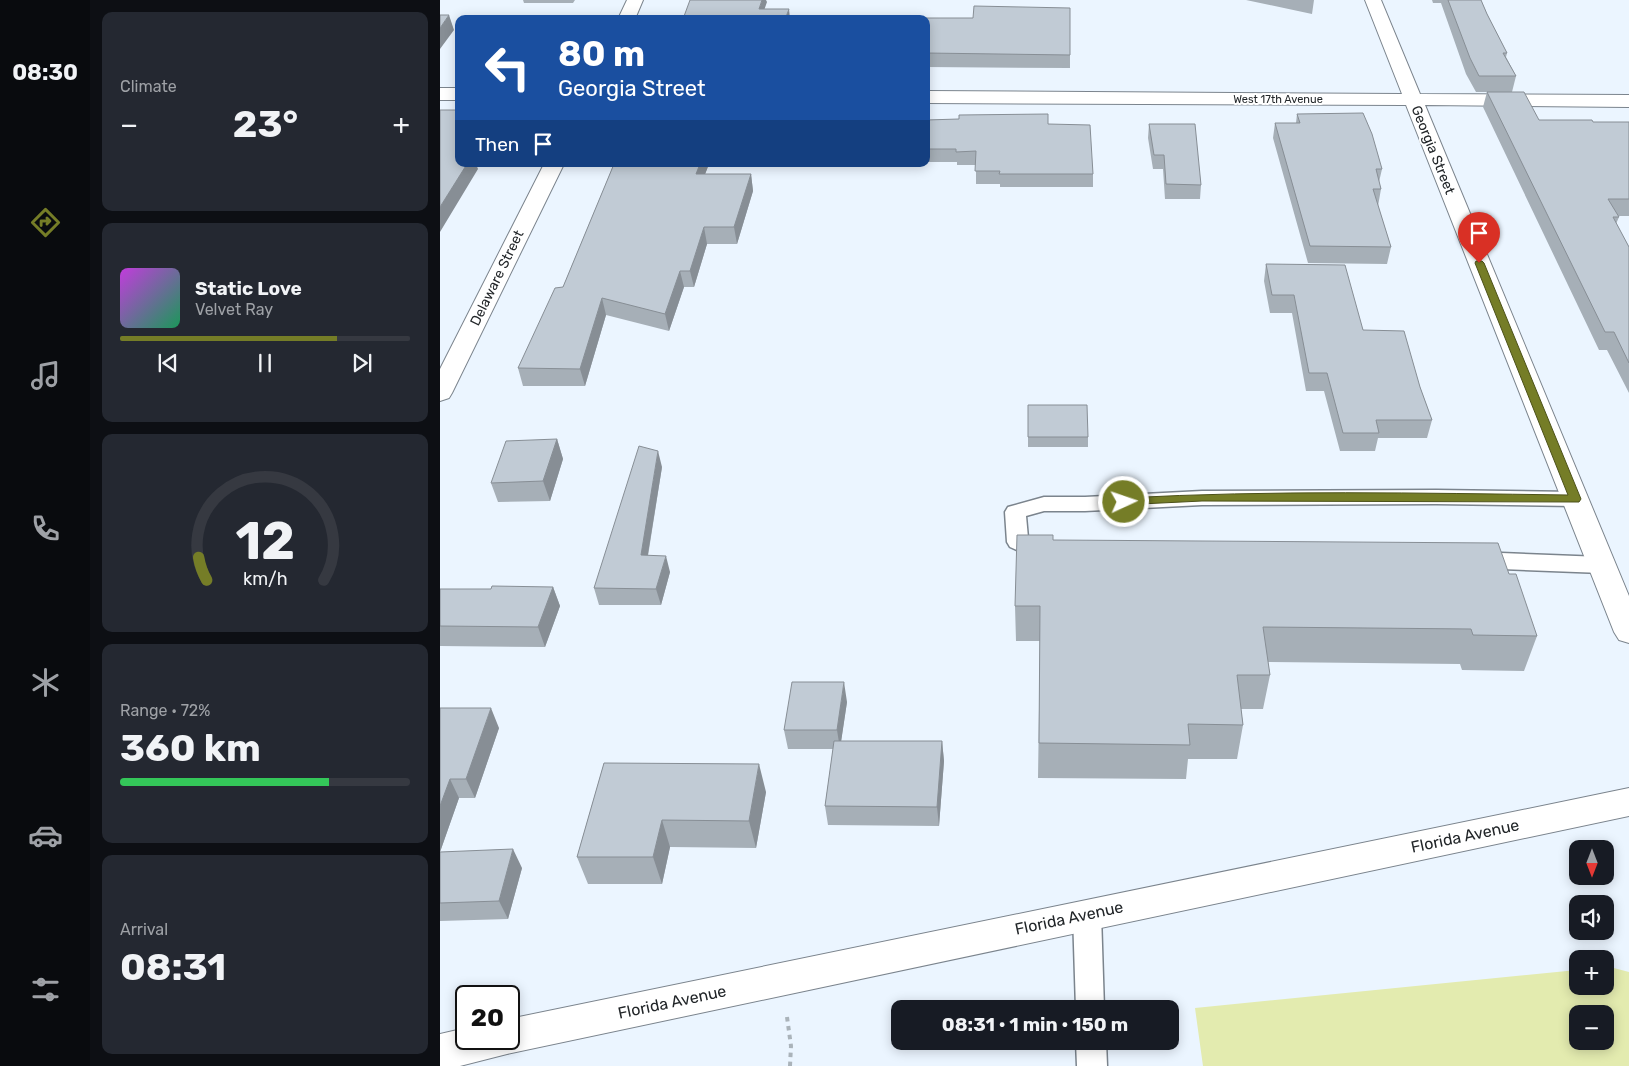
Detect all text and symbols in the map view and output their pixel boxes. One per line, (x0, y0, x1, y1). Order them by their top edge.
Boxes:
text: 80 m (558, 33, 645, 75)
icon: left (475, 35, 540, 100)
text: 08:30 (12, 59, 78, 86)
text: Georgia Street (558, 75, 706, 102)
text: Climate (120, 77, 177, 96)
street label: West 17th Avenue (1233, 93, 1323, 106)
text: 23° (233, 101, 298, 147)
street label: Georgia Street (1408, 103, 1459, 197)
text: − (120, 108, 138, 141)
text: + (393, 108, 410, 141)
icon: arrive (529, 130, 557, 158)
text: Then (475, 133, 519, 156)
icon: directions (28, 205, 63, 240)
pin (1458, 212, 1500, 263)
icon: arrive (1465, 219, 1493, 247)
street label: Delaware Street (467, 227, 528, 329)
text: Static Love (195, 277, 302, 300)
text: Velvet Ray (195, 300, 273, 319)
icon: previous (154, 349, 182, 377)
icon: pause (251, 349, 279, 377)
icon: next (348, 349, 376, 377)
icon: music (28, 358, 63, 393)
position arrow (1097, 475, 1149, 527)
text: 12 (235, 510, 295, 572)
icon: phone (28, 511, 63, 546)
text: km/h (243, 568, 287, 589)
icon: climate (28, 665, 63, 700)
text: Range · 72% (120, 701, 210, 720)
text: 360 km (120, 725, 261, 771)
street label: Florida Avenue (1409, 815, 1521, 857)
icon: car (28, 818, 63, 853)
north arrow (1569, 840, 1614, 885)
map controls (1569, 840, 1614, 1050)
button: sound (1569, 895, 1614, 940)
street label: Florida Avenue (1013, 897, 1125, 939)
text: Arrival (120, 920, 168, 939)
text: 08:31 (120, 944, 226, 990)
button: + (1569, 950, 1614, 995)
icon: filters (28, 972, 63, 1007)
street label: Florida Avenue (616, 981, 728, 1023)
speed limit sign: 20 (455, 985, 520, 1050)
button: − (1569, 1005, 1614, 1050)
text: 08:31 · 1 min · 150 m (942, 1013, 1128, 1036)

